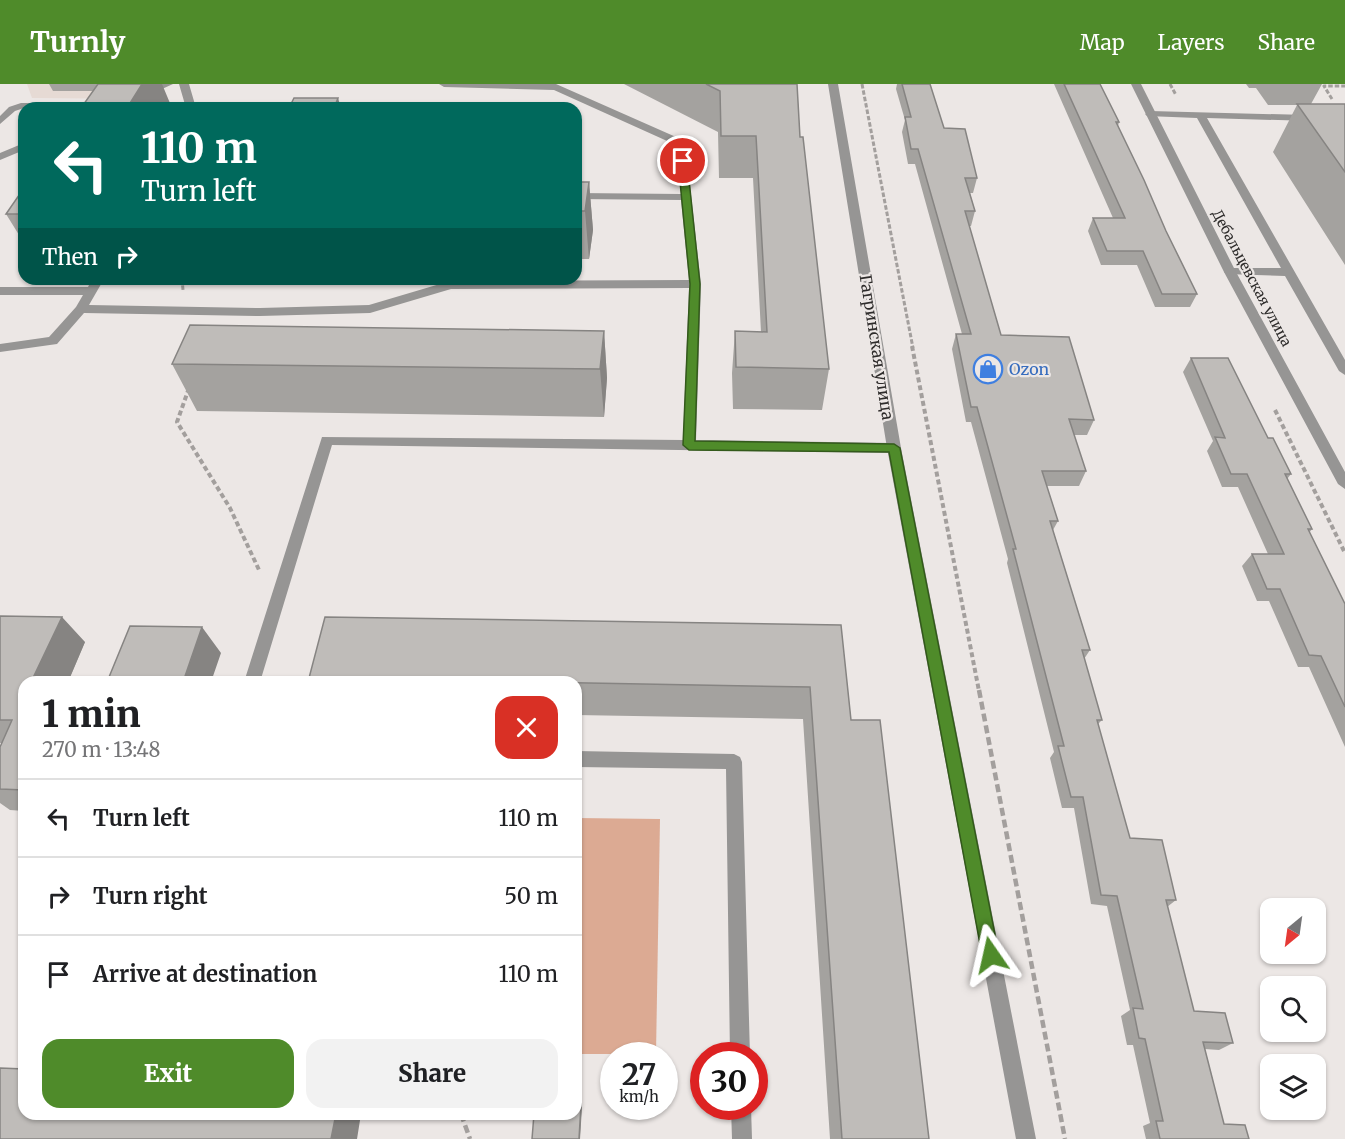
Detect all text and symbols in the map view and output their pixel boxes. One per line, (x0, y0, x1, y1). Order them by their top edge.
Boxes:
text: Turnly (30, 24, 125, 60)
text: Map (1080, 29, 1125, 56)
text: Layers (1158, 29, 1225, 56)
text: Share (1258, 29, 1315, 56)
text: 110 m (141, 122, 257, 174)
icon: left (42, 126, 120, 204)
pin (657, 135, 708, 186)
icon: arrive (666, 144, 699, 177)
text: Turn left (141, 174, 256, 208)
street label: Дебальцевская улица (1208, 206, 1296, 350)
icon: right (110, 240, 143, 273)
text: Then (42, 243, 98, 271)
street label: Гагринская улица (856, 273, 898, 422)
shop icon: Ozon (972, 353, 1004, 385)
place label: Ozon (1009, 359, 1049, 379)
text: 1 min (42, 692, 141, 737)
button: close (495, 696, 558, 759)
text: 270 m · 13:48 (42, 737, 160, 762)
icon: left (42, 802, 75, 835)
text: Turn left (93, 804, 190, 832)
text: 110 m (499, 804, 558, 832)
icon: right (42, 880, 75, 913)
text: Turn right (93, 882, 207, 910)
text: 50 m (504, 882, 558, 910)
north arrow (1260, 898, 1326, 964)
map controls (1260, 898, 1326, 1120)
position arrow (959, 923, 1023, 987)
icon: arrive (42, 958, 75, 991)
text: Arrive at destination (93, 960, 317, 988)
text: 110 m (499, 960, 558, 988)
button: search (1260, 976, 1326, 1042)
button: Exit (42, 1039, 294, 1108)
button: Share (306, 1039, 558, 1108)
speed limit sign: 30 (690, 1042, 768, 1120)
button: layers (1260, 1054, 1326, 1120)
text: 27 (622, 1055, 656, 1093)
text: km/h (619, 1087, 659, 1106)

